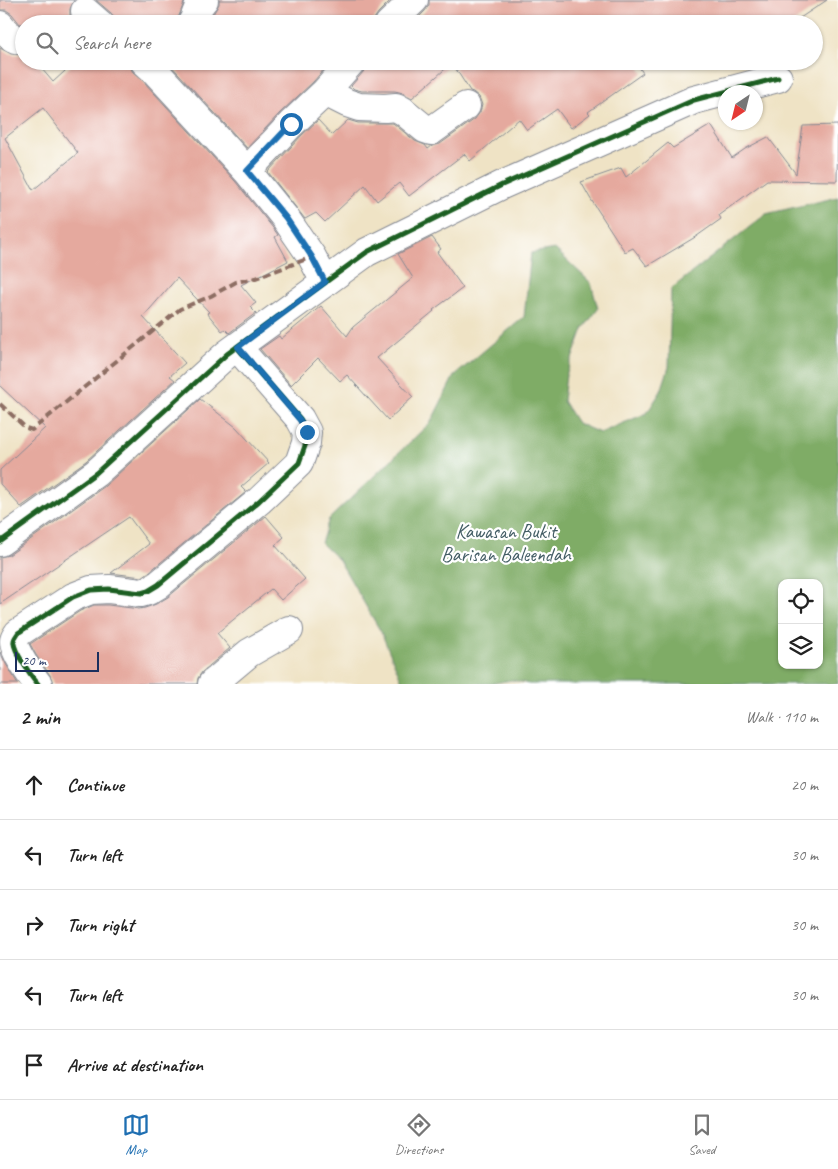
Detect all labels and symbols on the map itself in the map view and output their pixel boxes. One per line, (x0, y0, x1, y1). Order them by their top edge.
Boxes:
north arrow (718, 85, 763, 130)
route start (280, 113, 303, 136)
route end (296, 421, 319, 444)
park label: Kawasan Bukit Barisan Baleendah (441, 519, 572, 567)
scale bar (15, 649, 99, 672)

